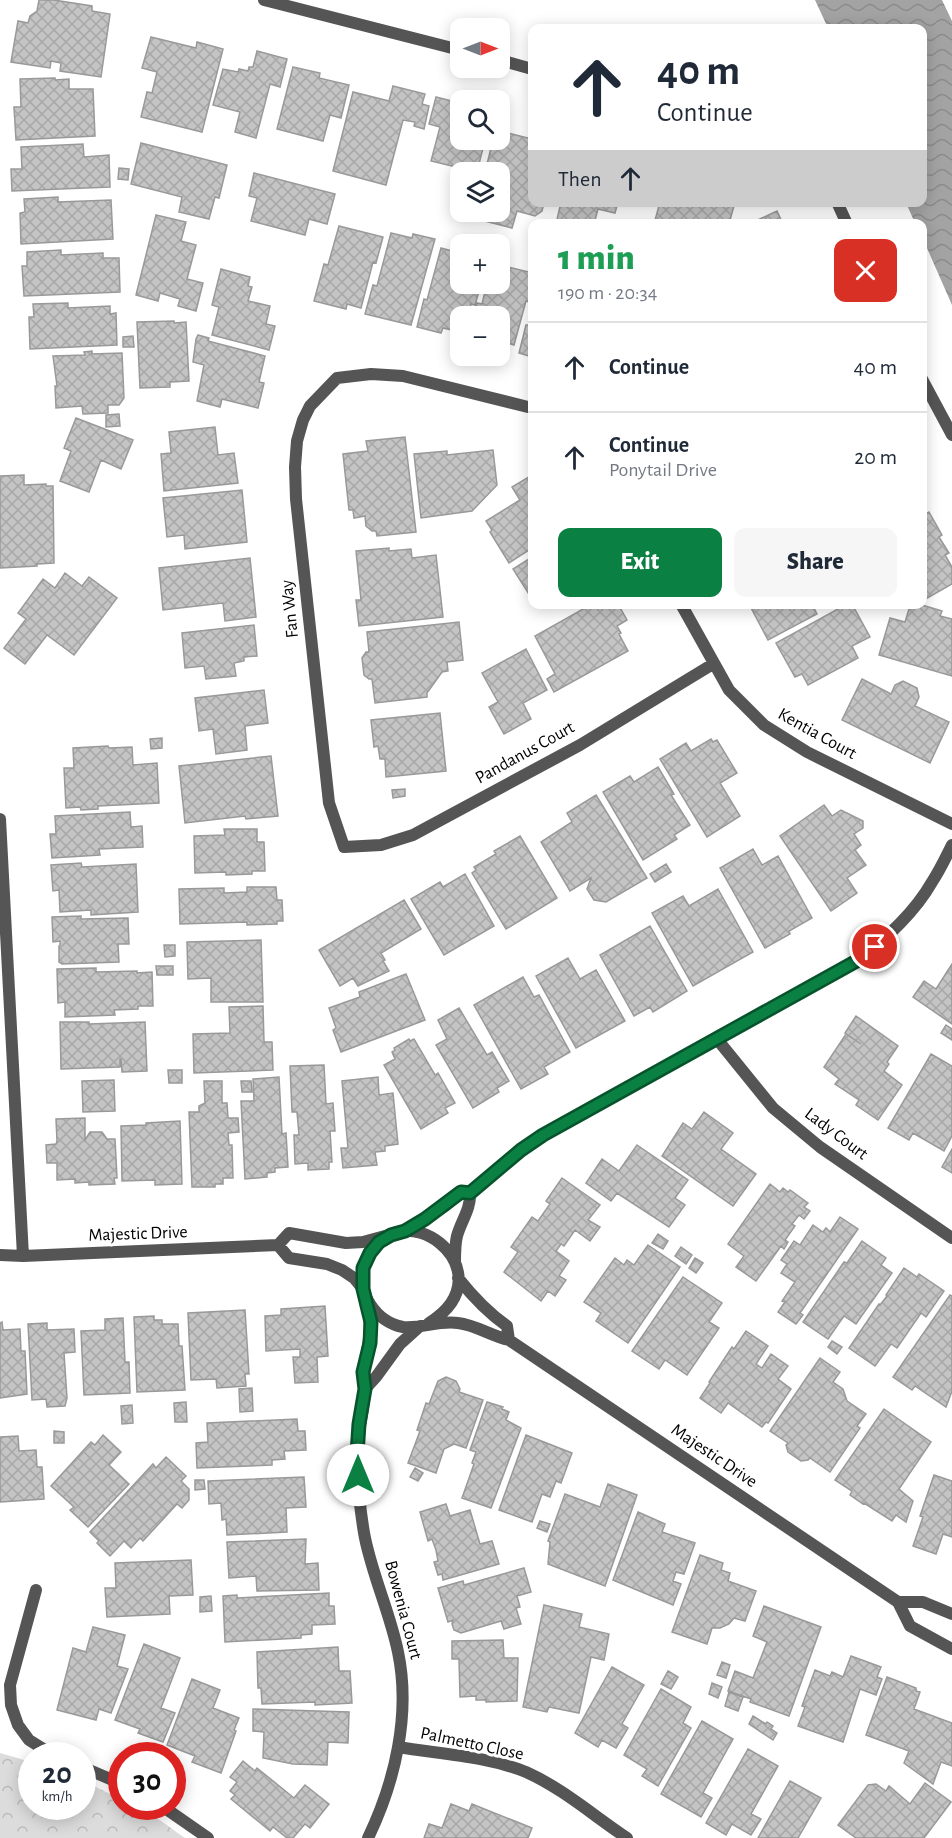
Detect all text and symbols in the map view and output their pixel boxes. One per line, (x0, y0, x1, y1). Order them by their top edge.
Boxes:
north arrow (450, 18, 510, 78)
map controls (450, 18, 510, 366)
icon: ahead (558, 48, 636, 126)
text: 40 m (657, 50, 740, 92)
button: search (450, 90, 510, 150)
text: Continue (657, 99, 753, 126)
button: layers (450, 162, 510, 222)
icon: ahead (614, 162, 647, 195)
text: Then (558, 168, 602, 190)
button: + (450, 234, 510, 294)
button: close (834, 239, 897, 302)
text: 1 min (558, 240, 635, 276)
text: 190 m · 20:34 (558, 283, 657, 303)
button: − (450, 306, 510, 366)
icon: ahead (558, 351, 591, 384)
text: Continue (609, 356, 689, 378)
text: 40 m (854, 356, 897, 378)
text: Continue (609, 434, 689, 456)
icon: ahead (558, 441, 591, 474)
text: 20 m (854, 446, 897, 468)
text: Ponytail Drive (609, 460, 717, 480)
button: Exit (558, 528, 722, 597)
button: Share (734, 528, 897, 597)
street label: Fan Way (278, 579, 302, 639)
street label: Kentia Court (775, 705, 860, 763)
street label: Pandanus Court (472, 718, 578, 788)
pin (849, 921, 900, 972)
icon: arrive (858, 930, 891, 963)
street label: Lady Court (801, 1104, 871, 1164)
street label: Majestic Drive (88, 1223, 188, 1245)
street label: Majestic Drive (668, 1421, 760, 1491)
position arrow (326, 1443, 390, 1507)
street label: Bowenia Court (381, 1559, 425, 1662)
street label: Palmetto Close (419, 1724, 525, 1764)
speed limit sign: 30 (108, 1742, 186, 1820)
text: 20 (42, 1759, 72, 1789)
text: km/h (42, 1789, 72, 1804)

